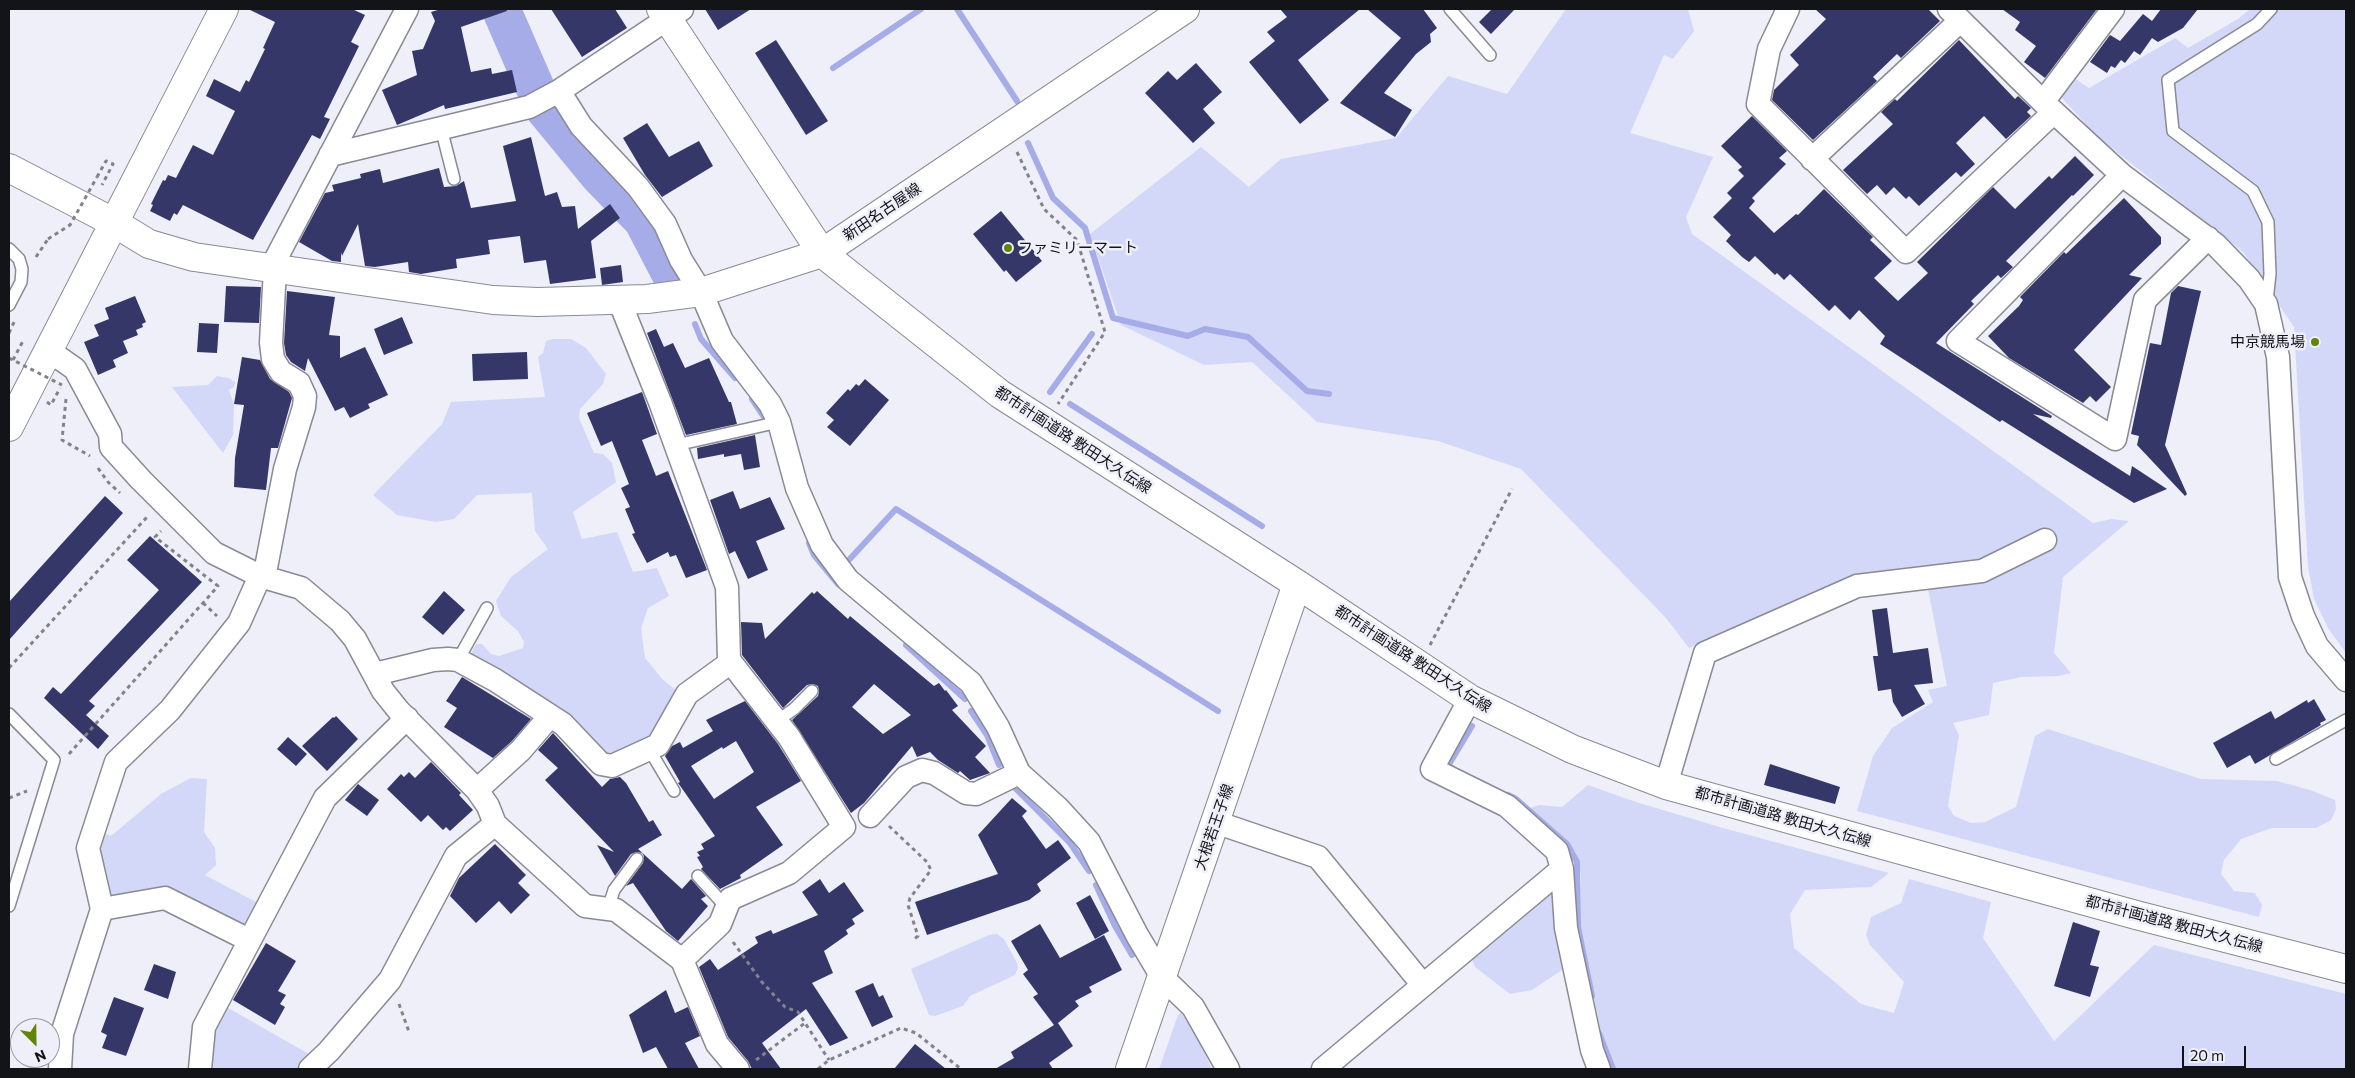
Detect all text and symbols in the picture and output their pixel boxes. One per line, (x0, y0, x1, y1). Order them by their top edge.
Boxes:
street label: 新田名古屋線 (840, 179, 924, 245)
place label: ファミリーマート (1018, 239, 1138, 257)
marker: ファミリーマート (1002, 242, 1014, 254)
place label: 中京競馬場 (2230, 333, 2305, 351)
marker: 中京競馬場 (2309, 336, 2321, 348)
street label: 都市計画道路 敷田大久伝線 (991, 383, 1155, 497)
street label: 都市計画道路 敷田大久伝線 (1331, 602, 1495, 716)
street label: 大根若王子線 (1191, 782, 1237, 872)
street label: 都市計画道路 敷田大久伝線 (1693, 783, 1873, 851)
street label: 都市計画道路 敷田大久伝線 (2083, 892, 2265, 956)
north arrow (10, 1018, 60, 1068)
scale bar (2185, 1036, 2249, 1068)
text: N (33, 1046, 49, 1066)
text: 20 m (2190, 1046, 2224, 1064)

